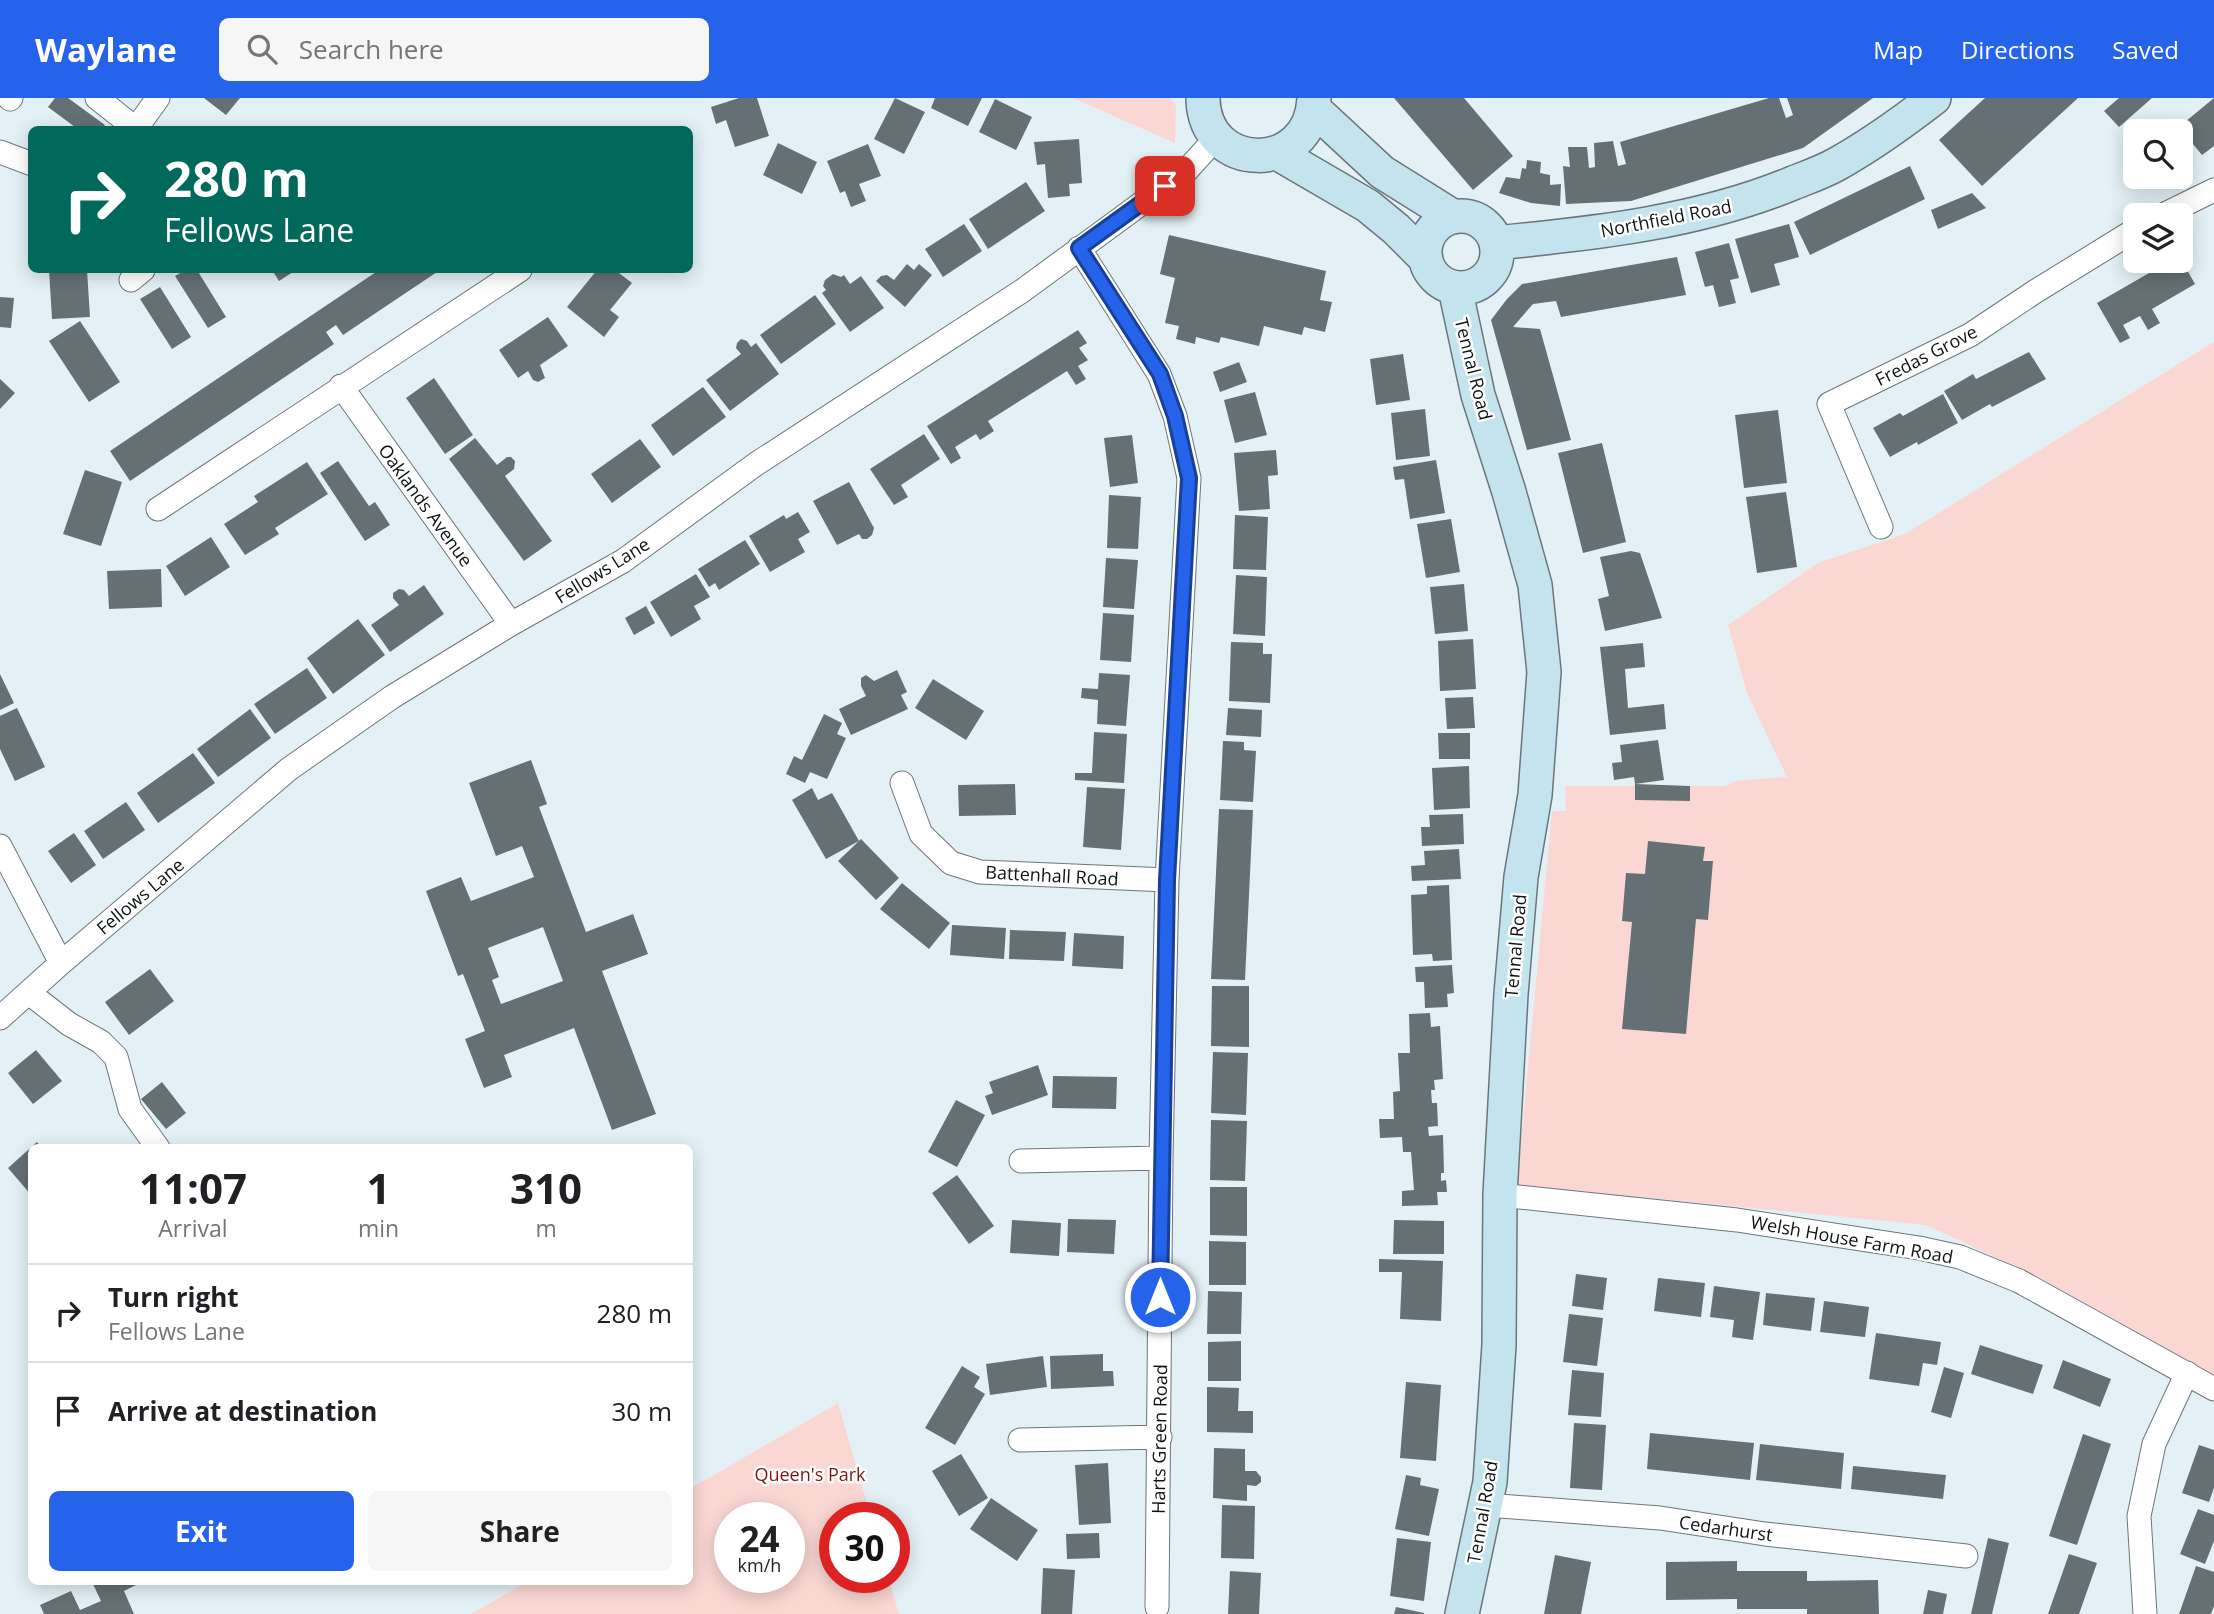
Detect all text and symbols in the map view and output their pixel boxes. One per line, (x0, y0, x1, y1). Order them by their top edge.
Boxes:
search box (219, 18, 709, 81)
text: Waylane (35, 27, 177, 72)
icon: search (243, 30, 281, 68)
text: Search here (299, 31, 444, 67)
text: Map (1873, 33, 1923, 66)
text: Directions (1961, 33, 2074, 66)
text: Saved (2112, 33, 2179, 66)
map controls (2123, 119, 2193, 273)
button: search (2123, 119, 2193, 189)
text: 280 m (164, 145, 309, 211)
icon: right (49, 154, 140, 245)
pin (1135, 156, 1195, 216)
icon: arrive (1146, 167, 1184, 205)
street label: Northfield Road (1598, 194, 1734, 242)
button: layers (2123, 203, 2193, 273)
text: Fellows Lane (164, 208, 354, 251)
street label: Tennal Road (1450, 316, 1498, 422)
street label: Fredas Grove (1871, 319, 1981, 391)
street label: Oaklands Avenue (373, 439, 479, 571)
street label: Fellows Lane (550, 531, 654, 609)
street label: Fellows Lane (91, 852, 189, 940)
street label: Battenhall Road (985, 860, 1119, 890)
street label: Tennal Road (1499, 893, 1531, 999)
text: 11:07 (139, 1159, 247, 1216)
text: 1 (366, 1159, 391, 1216)
text: 310 (510, 1159, 582, 1216)
street label: Welsh House Farm Road (1749, 1209, 1955, 1269)
text: Arrival (158, 1212, 228, 1244)
text: min (358, 1212, 399, 1244)
text: m (535, 1212, 557, 1244)
position arrow (1123, 1260, 1197, 1334)
text: Turn right (108, 1279, 239, 1315)
icon: right (49, 1294, 87, 1332)
text: 280 m (597, 1295, 672, 1331)
text: Fellows Lane (108, 1315, 245, 1347)
street label: Harts Green Road (1146, 1364, 1172, 1514)
icon: arrive (49, 1392, 87, 1430)
text: Arrive at destination (108, 1393, 377, 1429)
text: 30 m (611, 1393, 672, 1429)
street label: Tennal Road (1461, 1459, 1503, 1565)
park label: Queen's Park (754, 1462, 866, 1486)
button: Exit (49, 1491, 354, 1571)
button: Share (368, 1491, 672, 1571)
speed limit sign: 30 (819, 1502, 910, 1593)
street label: Cedarhurst (1678, 1510, 1774, 1546)
text: 24 (739, 1515, 780, 1562)
text: km/h (738, 1553, 781, 1577)

